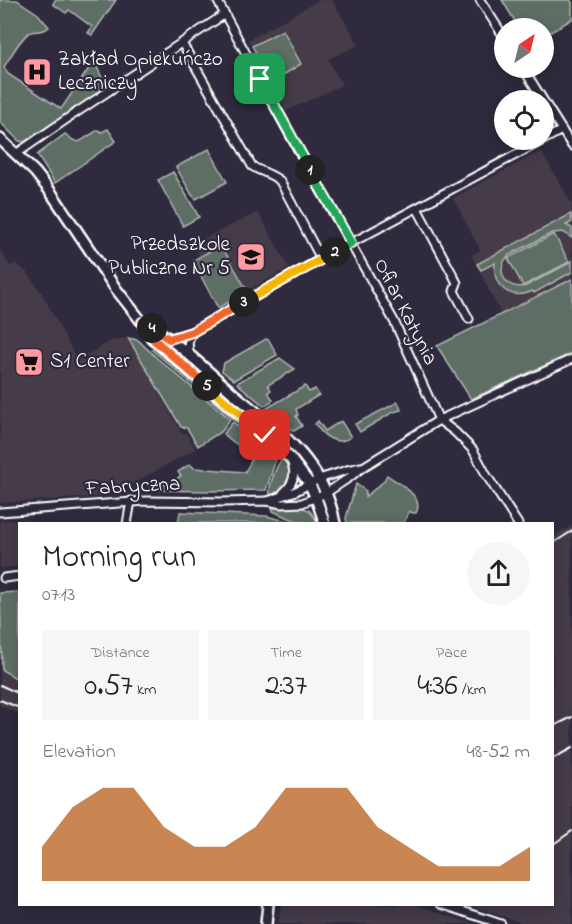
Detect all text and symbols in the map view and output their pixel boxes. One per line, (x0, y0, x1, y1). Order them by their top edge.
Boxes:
north arrow (494, 18, 554, 78)
map controls (494, 18, 554, 150)
place label: Zakład Opiekuńczo Leczniczy (58, 45, 223, 101)
pin (234, 53, 285, 104)
hospital icon: Zakład Opiekuńczo Leczniczy (21, 56, 53, 88)
icon: arrive (243, 62, 276, 95)
button: locate (494, 90, 554, 150)
pin: 1 (295, 155, 325, 185)
text: 1 (307, 158, 313, 182)
place label: Przedszkole Publiczne Nr 5 (108, 230, 231, 284)
pin: 2 (320, 237, 350, 267)
text: 2 (331, 240, 339, 264)
school or university icon: Przedszkole Publiczne Nr 5 (235, 241, 267, 273)
street label: Ofiar Katynia (363, 253, 445, 371)
pin: 3 (229, 287, 259, 317)
text: 3 (241, 290, 247, 314)
pin: 4 (137, 313, 167, 343)
text: 4 (149, 316, 155, 340)
supermarket icon: S1 Center (13, 346, 45, 378)
place label: S1 Center (50, 347, 130, 377)
pin: 5 (192, 371, 222, 401)
text: 5 (202, 374, 212, 398)
pin (239, 409, 290, 460)
icon: check (248, 418, 281, 451)
street label: Fabryczna (84, 470, 181, 507)
text: Morning run (42, 534, 196, 582)
button: share (467, 542, 530, 605)
text: 07:13 (42, 581, 75, 610)
text: Distance (91, 641, 150, 665)
text: Time (270, 641, 302, 665)
text: Pace (436, 641, 467, 665)
text: 0.57 (84, 665, 133, 709)
text: 2:37 (265, 665, 307, 709)
text: 4:36 (417, 665, 458, 709)
text: km (133, 678, 156, 702)
text: /km (458, 678, 486, 702)
text: Elevation (42, 738, 116, 767)
text: 48–52 m (467, 738, 530, 767)

